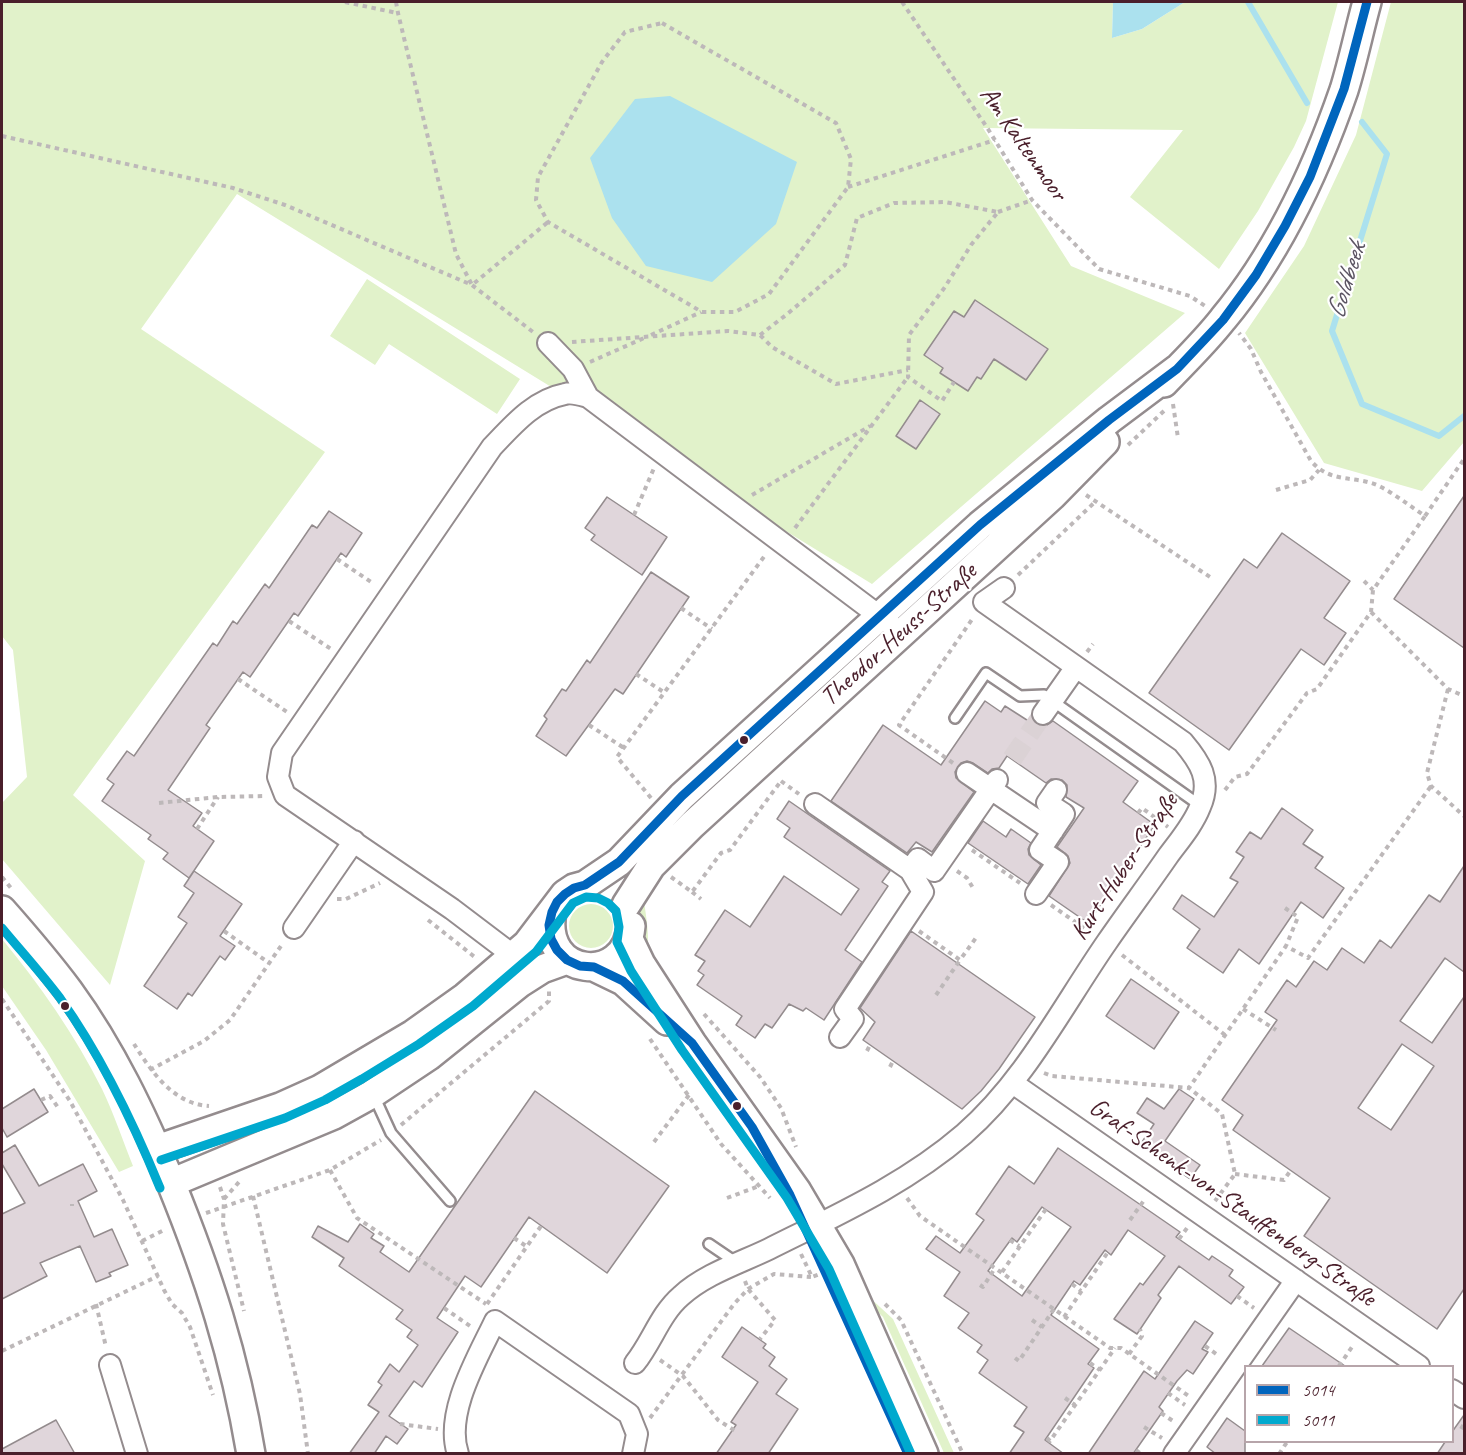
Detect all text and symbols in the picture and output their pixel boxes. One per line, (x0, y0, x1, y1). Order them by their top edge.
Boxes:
street label: Am Kaltenmoor (972, 81, 1074, 207)
water label: Goldbeek (1320, 239, 1374, 323)
street label: Theodor-Heuss-Straße (814, 557, 984, 713)
unlabelled marker (738, 734, 750, 746)
street label: Kurt-Huber-Straße (1064, 788, 1186, 946)
unlabelled marker (59, 1000, 71, 1012)
street label: Graf-Schenk-von-Stauffenberg-Straße (1083, 1092, 1381, 1314)
unlabelled marker (731, 1100, 743, 1112)
legend (1244, 1365, 1454, 1443)
text: 5014 (1302, 1379, 1334, 1401)
text: 5011 (1302, 1409, 1334, 1431)

